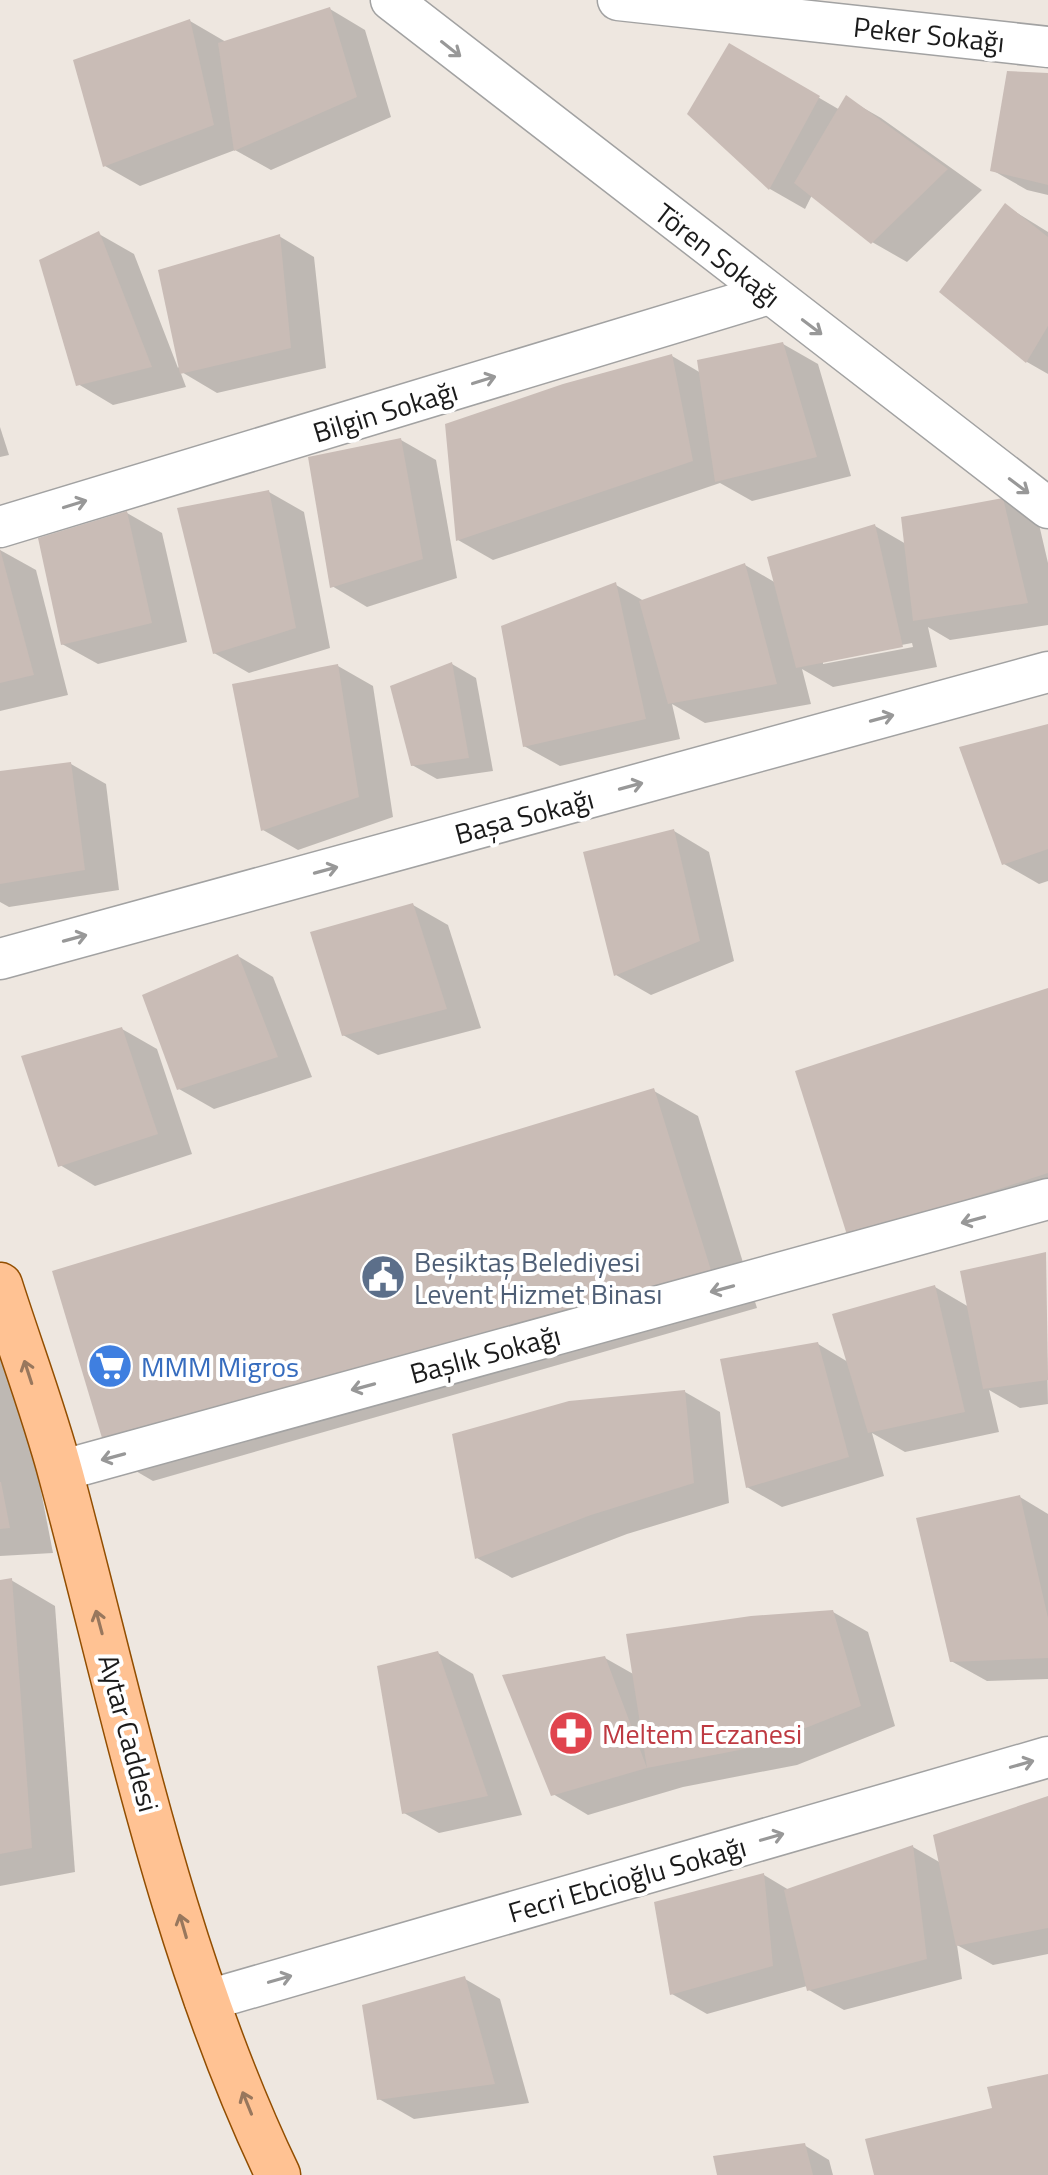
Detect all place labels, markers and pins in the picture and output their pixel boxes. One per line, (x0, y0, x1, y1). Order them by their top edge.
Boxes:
place label: Beşiktaş Belediyesi Levent Hizmet Binası (414, 1240, 662, 1315)
public building icon: Beşiktaş Belediyesi Levent Hizmet Binası (359, 1253, 407, 1301)
supermarket icon: MMM Migros (86, 1342, 134, 1390)
place label: MMM Migros (141, 1345, 299, 1388)
pharmacy icon: Meltem Eczanesi (547, 1709, 595, 1757)
place label: Meltem Eczanesi (602, 1712, 802, 1755)

